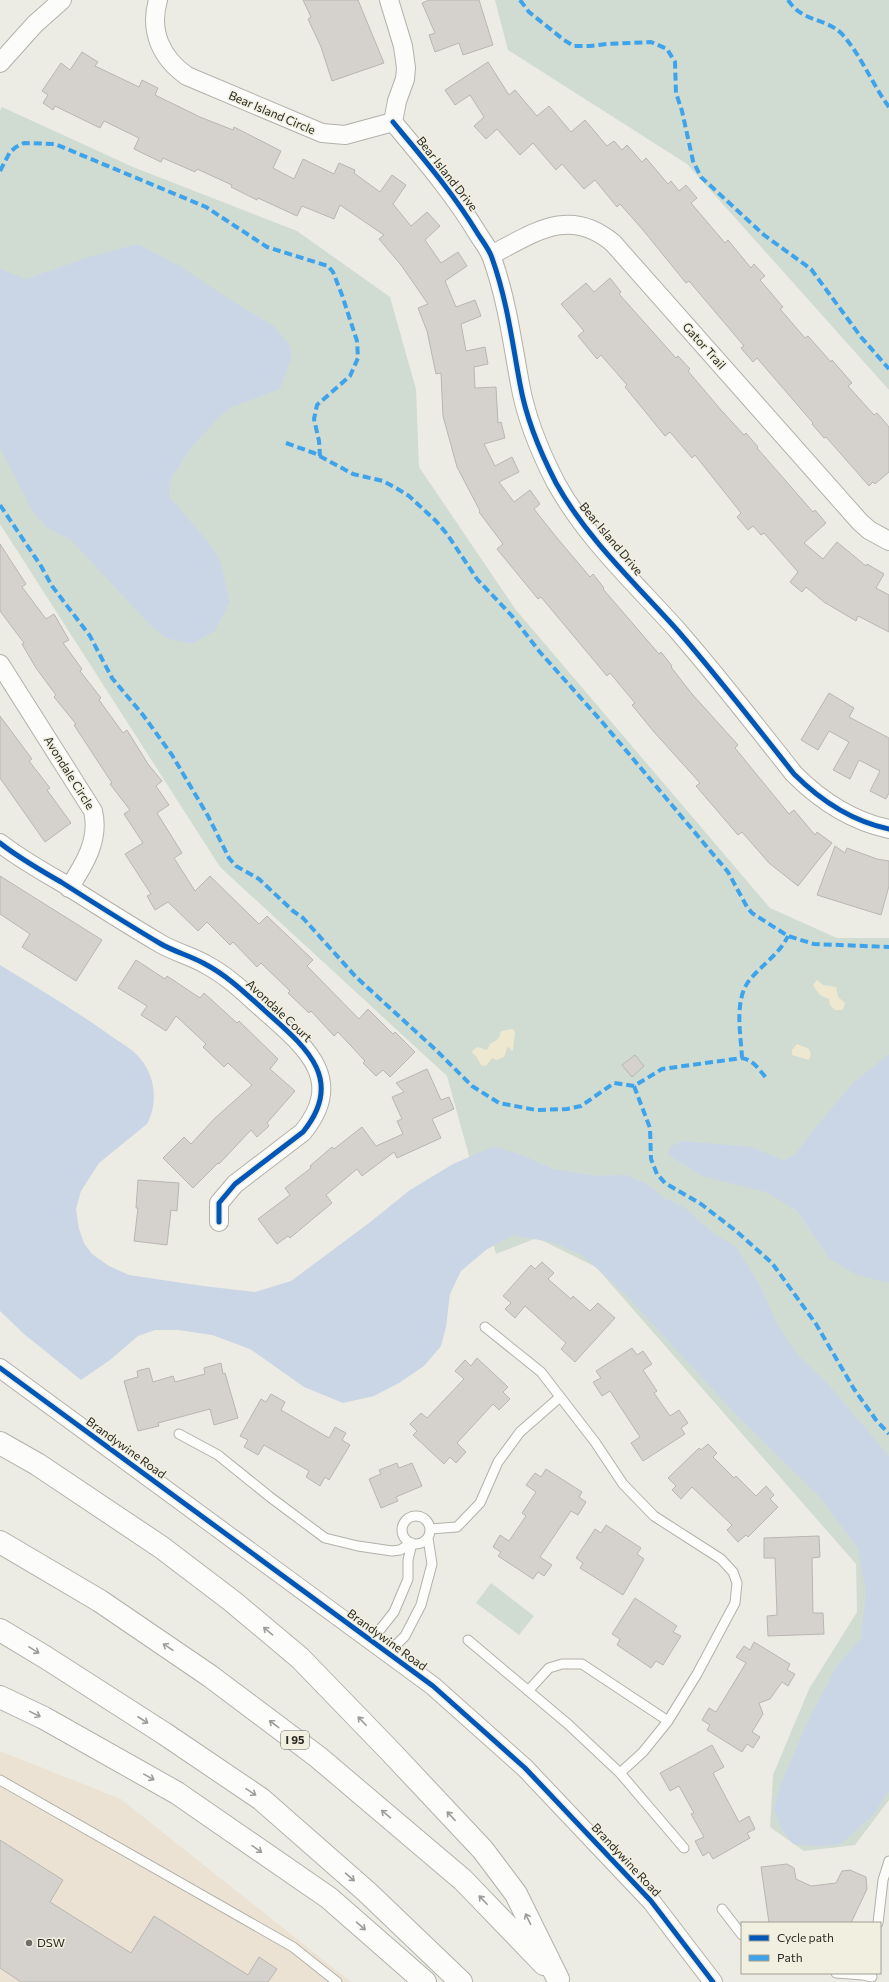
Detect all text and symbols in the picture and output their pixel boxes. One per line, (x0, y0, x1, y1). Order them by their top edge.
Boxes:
street label: Bear Island Circle (227, 87, 318, 137)
street label: Bear Island Drive (414, 133, 481, 213)
street label: Gator Trail (680, 319, 729, 372)
street label: Bear Island Drive (577, 499, 646, 578)
street label: Avondale Circle (42, 733, 98, 812)
street label: Avondale Court (244, 976, 315, 1044)
street label: Brandywine Road (84, 1414, 169, 1481)
street label: Brandywine Road (345, 1606, 430, 1673)
one-way arrow (263, 1627, 273, 1636)
one-way arrow (163, 1643, 174, 1652)
one-way arrow (28, 1646, 40, 1654)
one-way arrow (29, 1711, 41, 1718)
one-way arrow (137, 1716, 148, 1724)
one-way arrow (357, 1716, 366, 1726)
one-way arrow (268, 1719, 279, 1728)
road number: I 95 (281, 1731, 309, 1749)
one-way arrow (143, 1774, 155, 1782)
one-way arrow (245, 1788, 256, 1796)
one-way arrow (381, 1810, 391, 1819)
one-way arrow (446, 1811, 456, 1821)
street label: Brandywine Road (589, 1820, 664, 1899)
one-way arrow (252, 1845, 263, 1853)
one-way arrow (344, 1872, 355, 1881)
one-way arrow (478, 1895, 487, 1906)
one-way arrow (524, 1913, 531, 1925)
one-way arrow (356, 1922, 367, 1931)
legend (741, 1922, 881, 1974)
text: Cycle path (777, 1930, 834, 1944)
place label: DSW (37, 1935, 65, 1949)
marker: DSW (24, 1938, 34, 1948)
text: Path (777, 1950, 803, 1964)

